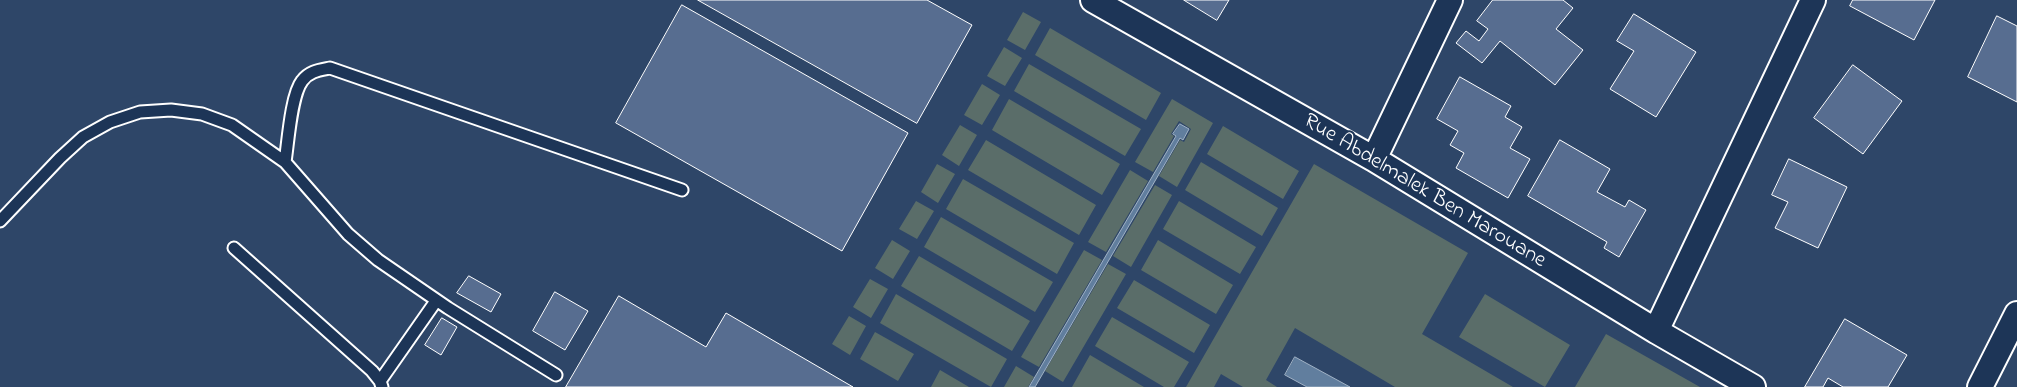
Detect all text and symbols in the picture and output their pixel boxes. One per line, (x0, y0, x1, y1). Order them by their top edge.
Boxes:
street label: Rue Abdelmalek Ben Marouane (1298, 109, 1550, 275)

